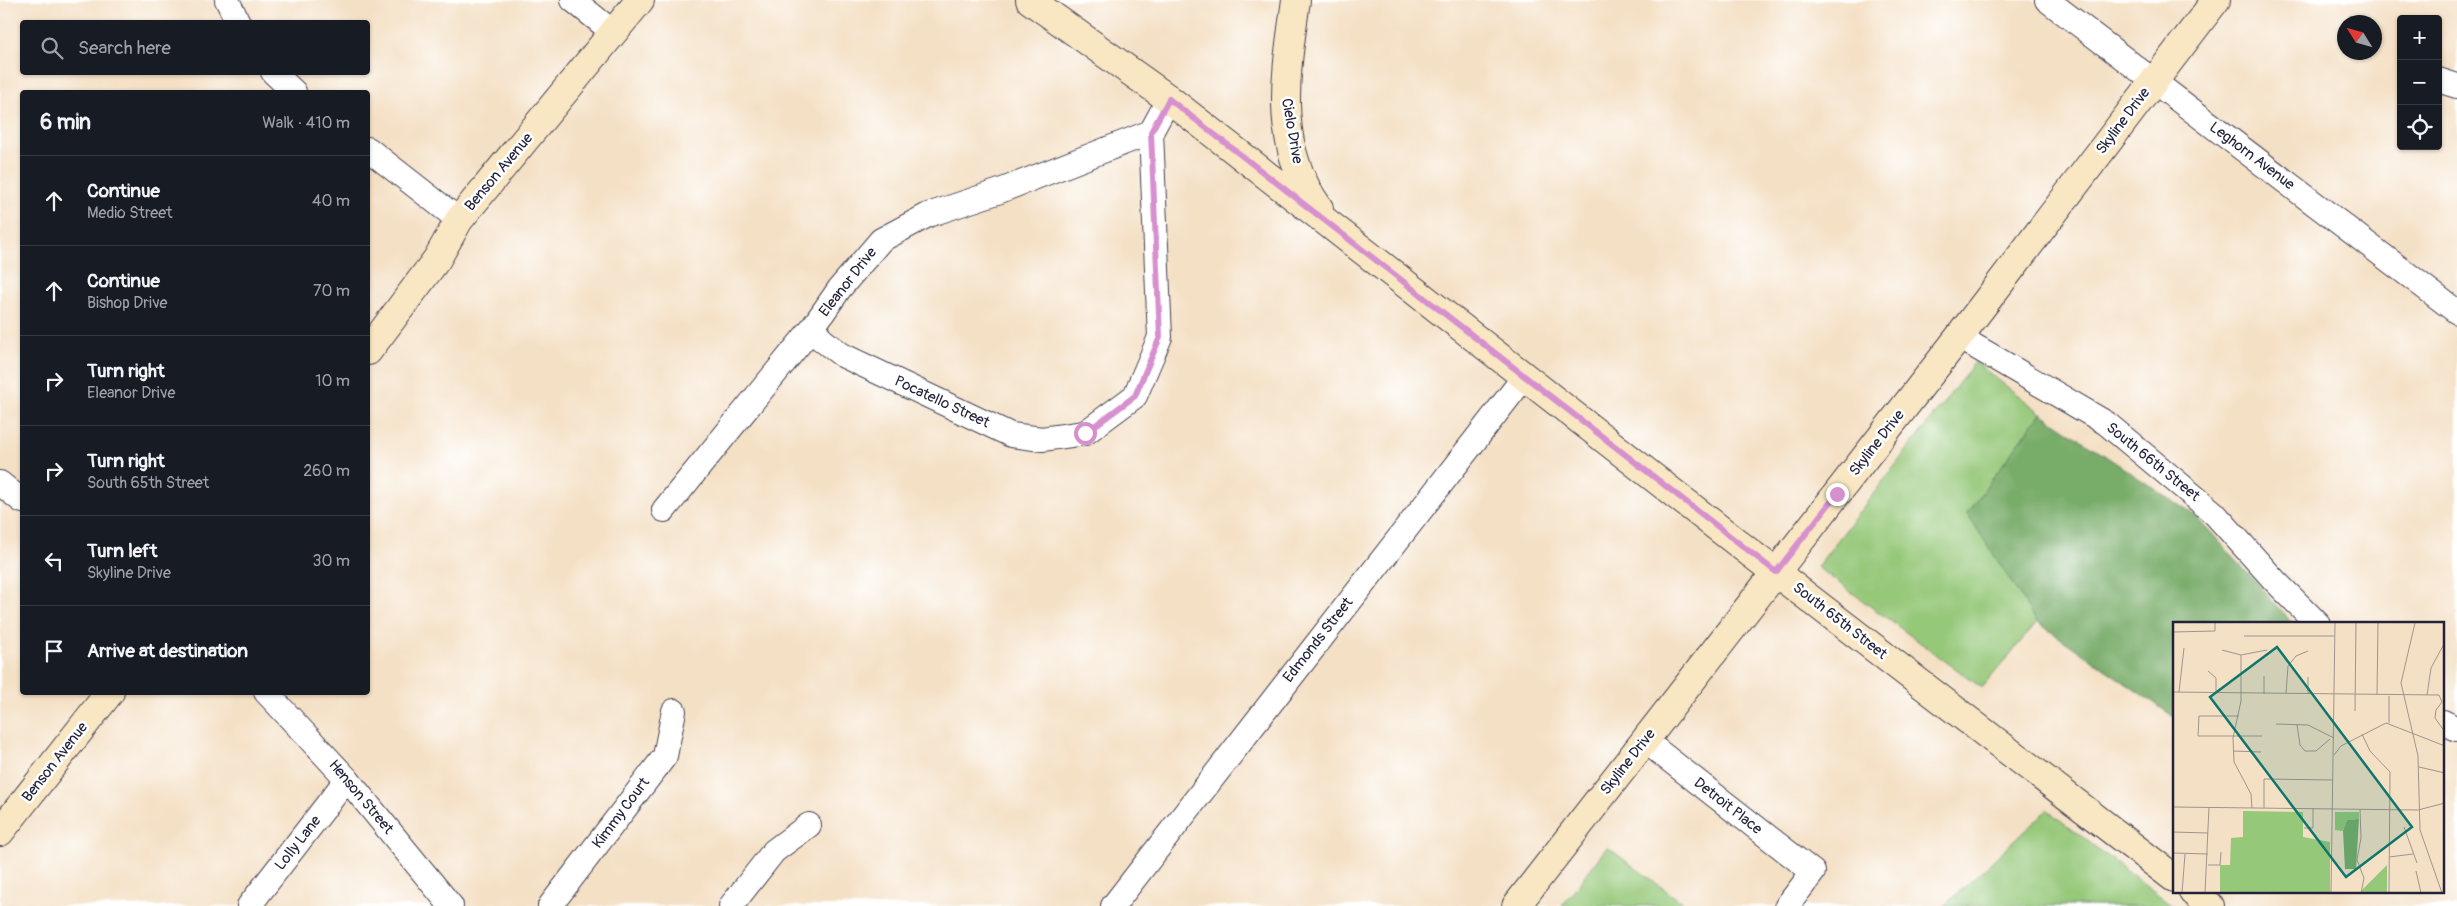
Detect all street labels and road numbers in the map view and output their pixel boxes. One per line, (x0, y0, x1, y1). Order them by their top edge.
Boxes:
street label: Skyline Drive (2092, 83, 2155, 158)
street label: Cielo Drive (1277, 97, 1307, 166)
street label: Leghorn Avenue (2206, 118, 2299, 195)
street label: Benson Avenue (461, 129, 538, 215)
street label: Eleanor Drive (815, 243, 881, 320)
street label: Pocatello Street (891, 372, 994, 433)
street label: Skyline Drive (1845, 406, 1909, 480)
street label: South 66th Street (2102, 418, 2204, 506)
street label: South 65th Street (1789, 578, 1892, 664)
street label: Edmonds Street (1279, 593, 1358, 686)
street label: Benson Avenue (18, 718, 92, 806)
street label: Skyline Drive (1596, 725, 1660, 799)
street label: Henson Street (324, 756, 398, 839)
street label: Kimmy Court (588, 773, 654, 852)
street label: Detroit Place (1690, 773, 1767, 839)
street label: Lolly Lane (271, 811, 326, 874)

